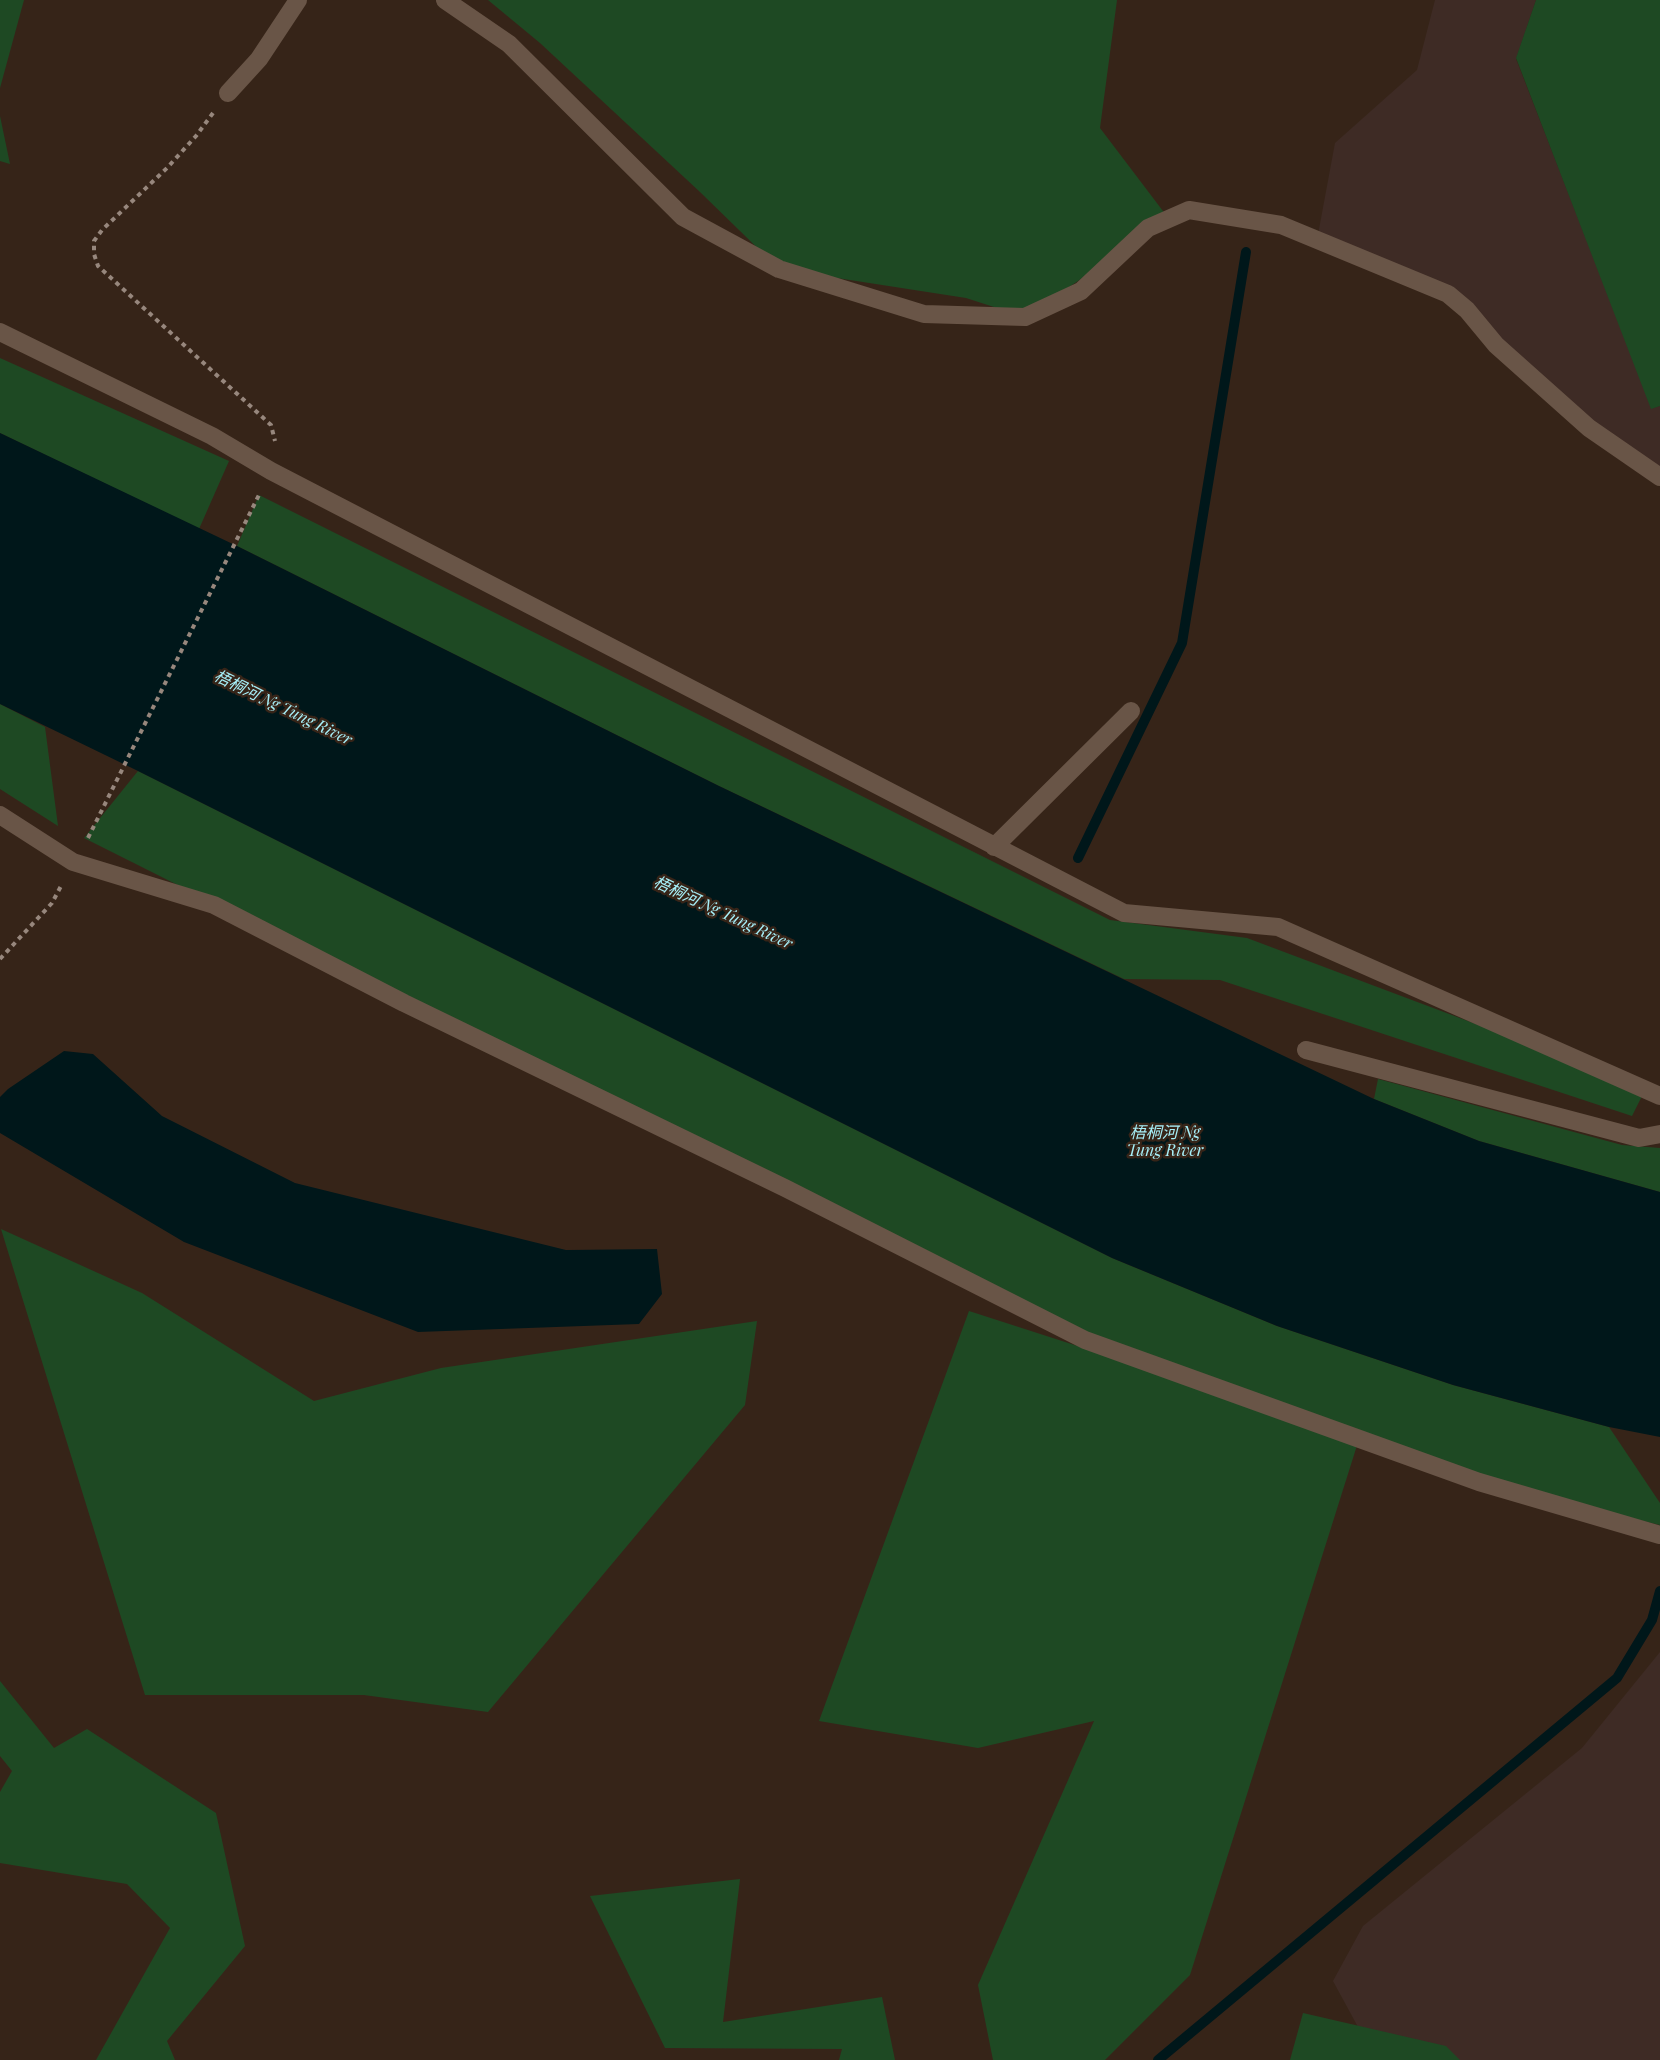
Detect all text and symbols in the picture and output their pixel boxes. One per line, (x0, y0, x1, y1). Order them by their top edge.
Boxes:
water label: 梧桐河 Ng Tung River (211, 666, 355, 750)
water label: 梧桐河 Ng Tung River (651, 872, 795, 954)
water label: 梧桐河 Ng Tung River (1127, 1123, 1203, 1161)

